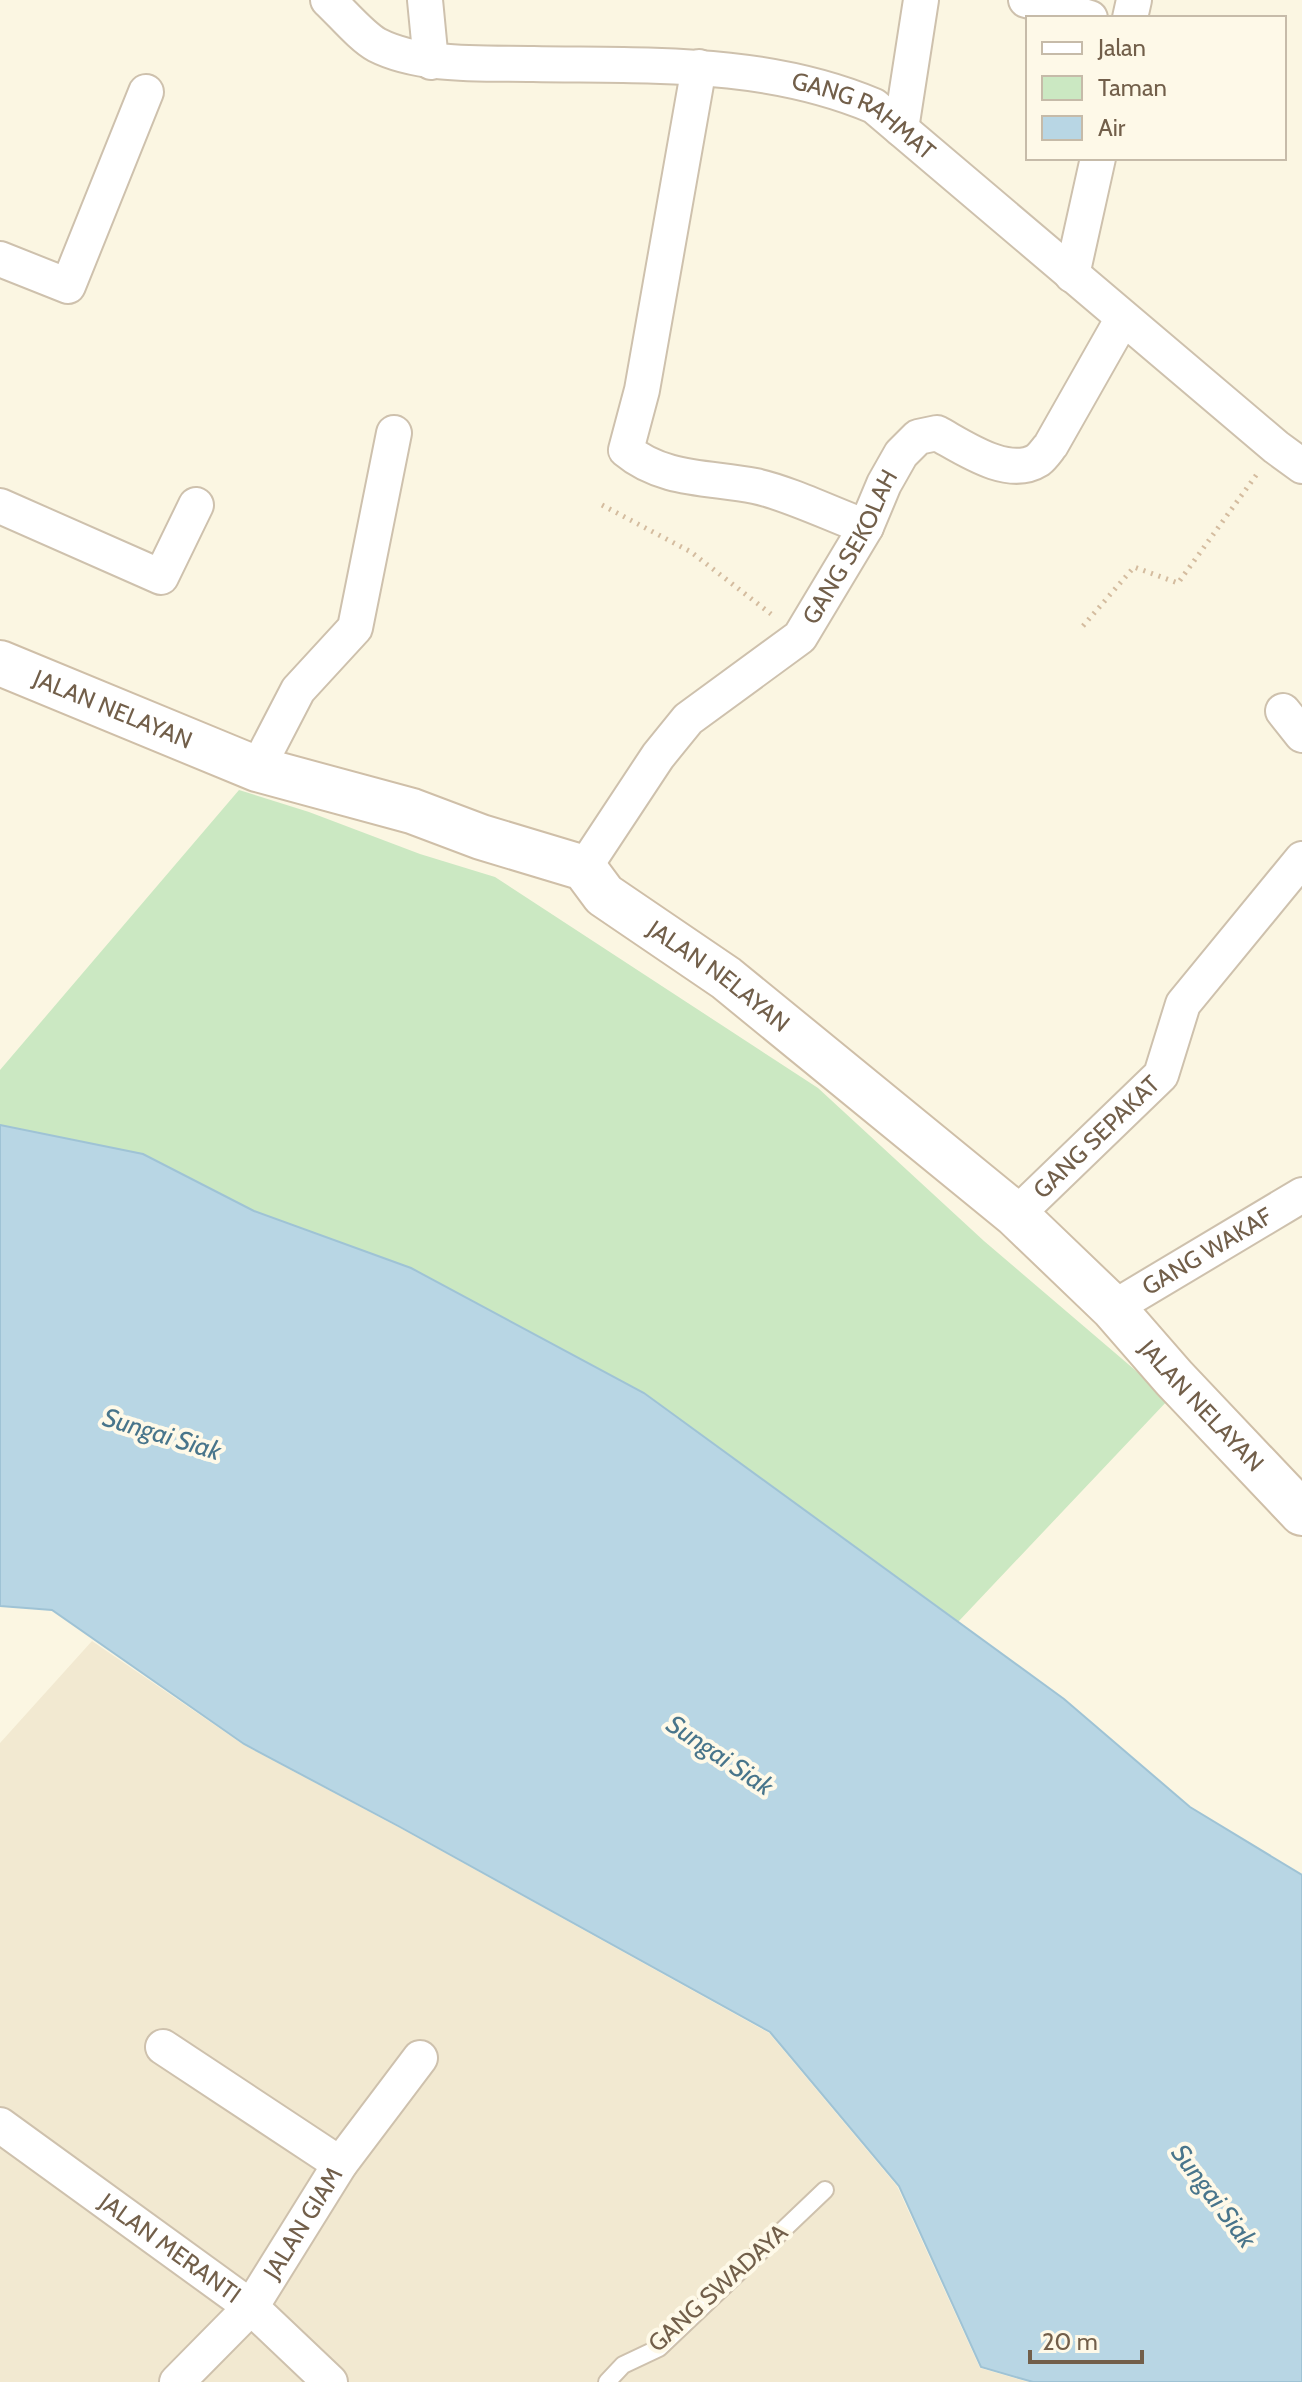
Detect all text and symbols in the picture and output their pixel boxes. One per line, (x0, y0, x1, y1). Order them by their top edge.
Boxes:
legend (1026, 16, 1286, 160)
text: Jalan (1097, 33, 1146, 62)
street label: GANG RAHMAT (789, 66, 941, 166)
text: Taman (1098, 73, 1167, 102)
text: Air (1098, 113, 1126, 142)
street label: GANG SEKOLAH (796, 464, 903, 629)
street label: JALAN NELAYAN (28, 663, 197, 755)
street label: JALAN NELAYAN (641, 913, 796, 1038)
street label: GANG SEPAKAT (1027, 1069, 1166, 1204)
street label: GANG WAKAF (1137, 1201, 1278, 1301)
street label: JALAN NELAYAN (1133, 1333, 1270, 1478)
water label: Sungai Siak (99, 1401, 226, 1467)
water label: Sungai Siak (661, 1708, 780, 1803)
water label: Sungai Siak (1165, 2138, 1264, 2255)
street label: JALAN GIAM (256, 2162, 348, 2285)
street label: JALAN MERANTI (93, 2186, 247, 2309)
street label: GANG SWADAYA (642, 2217, 793, 2358)
scale bar (1030, 2314, 1142, 2364)
text: 20 m (1042, 2327, 1098, 2356)

